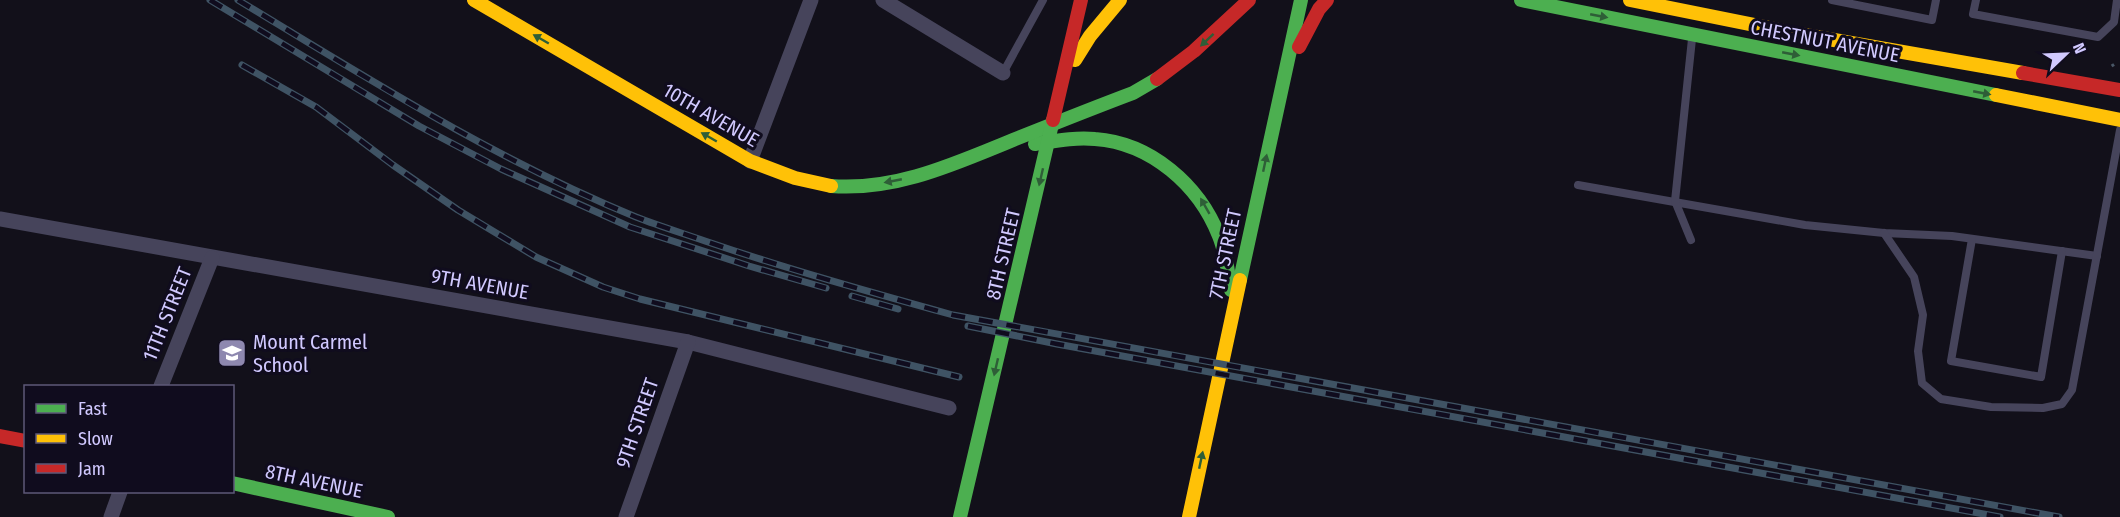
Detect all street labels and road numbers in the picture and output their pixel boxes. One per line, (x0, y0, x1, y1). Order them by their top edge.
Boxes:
street label: CHESTNUT AVENUE (1749, 15, 1901, 67)
street label: 10TH AVENUE (659, 78, 763, 152)
street label: 8TH STREET (981, 205, 1025, 302)
street label: 7TH STREET (1204, 206, 1246, 301)
street label: 11TH STREET (137, 263, 197, 364)
street label: 9TH AVENUE (429, 264, 531, 304)
street label: 9TH STREET (611, 374, 664, 471)
street label: 8TH AVENUE (263, 459, 365, 503)

